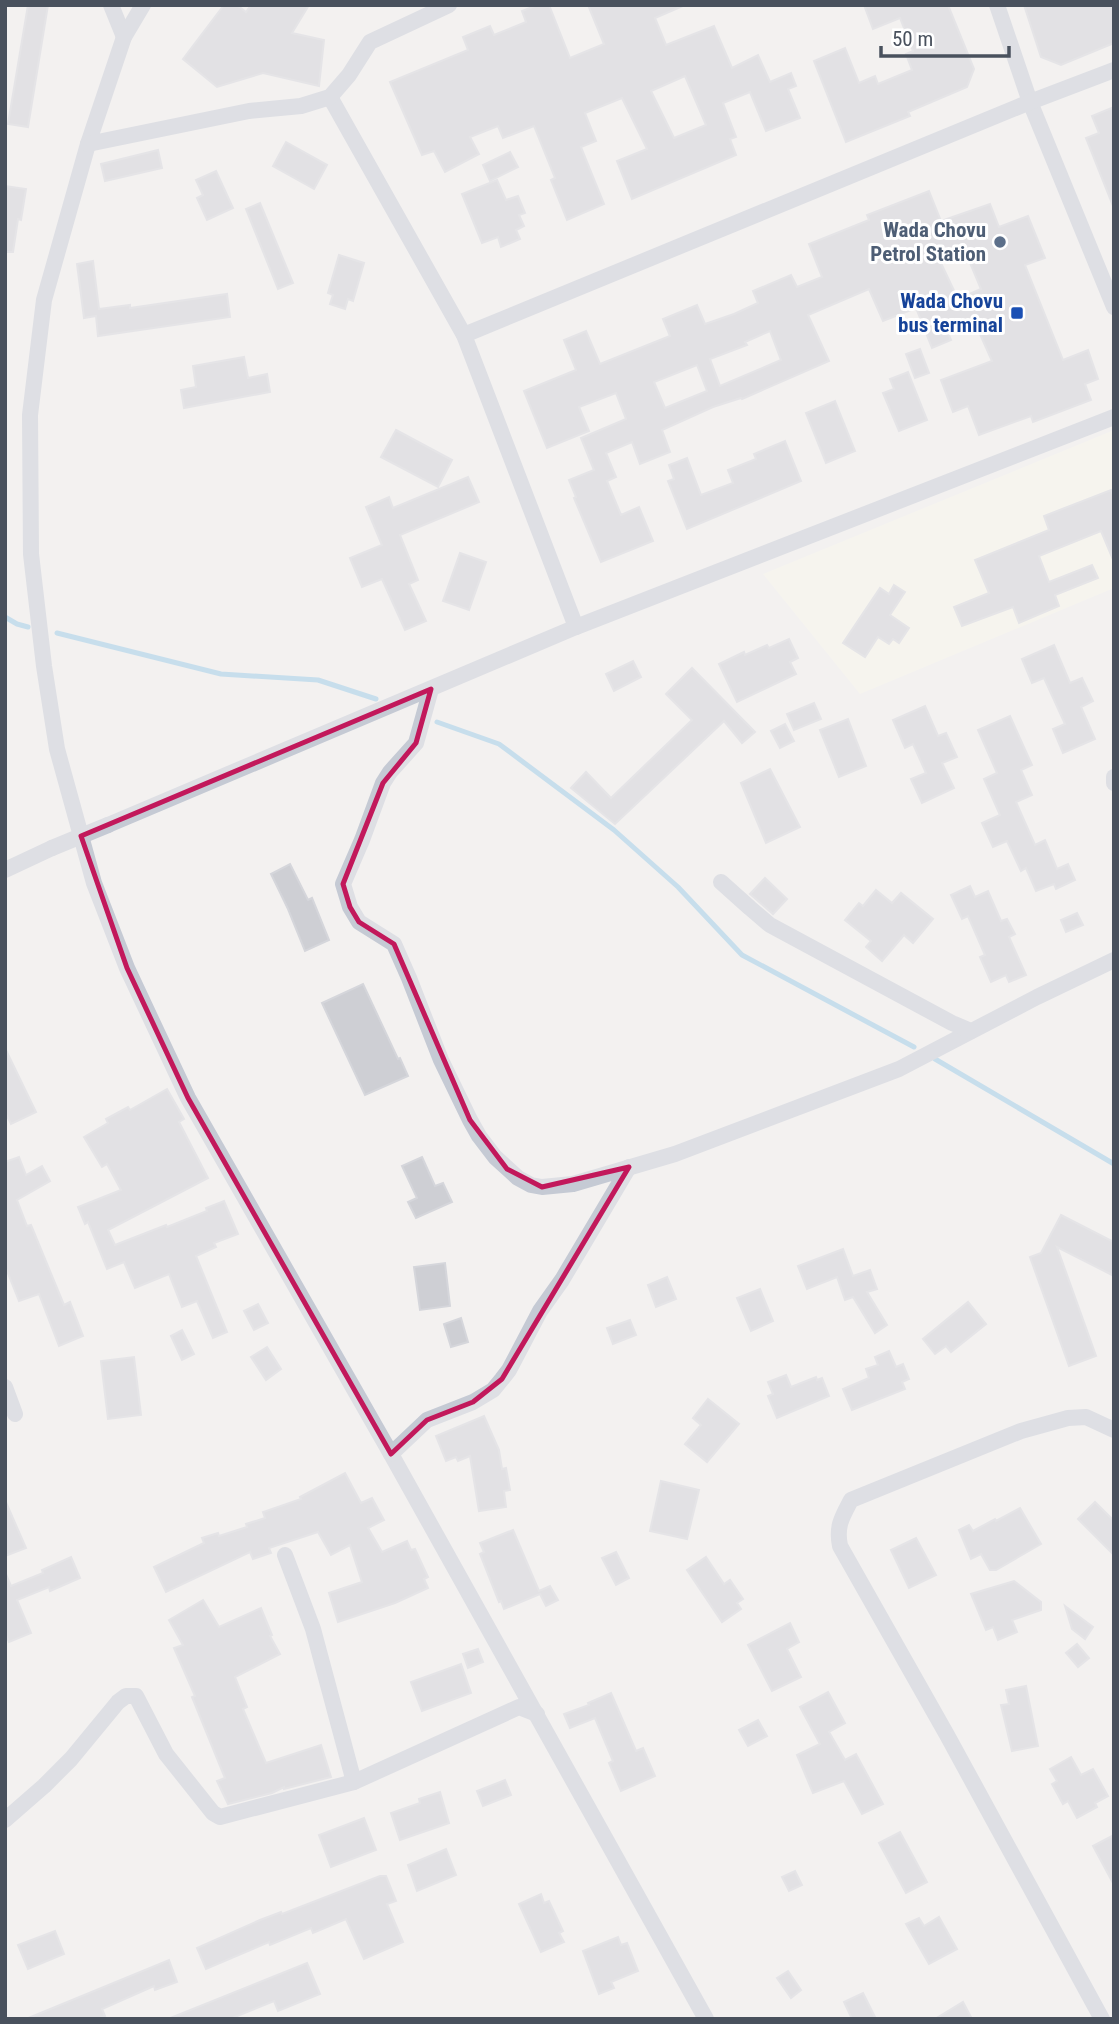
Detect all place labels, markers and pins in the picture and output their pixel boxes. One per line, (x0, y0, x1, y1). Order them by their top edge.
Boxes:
place label: Wada Chovu Petrol Station (870, 218, 986, 266)
marker: Wada Chovu Petrol Station (992, 234, 1008, 250)
place label: Wada Chovu bus terminal (898, 289, 1003, 337)
marker: Wada Chovu bus terminal (1009, 305, 1025, 321)

